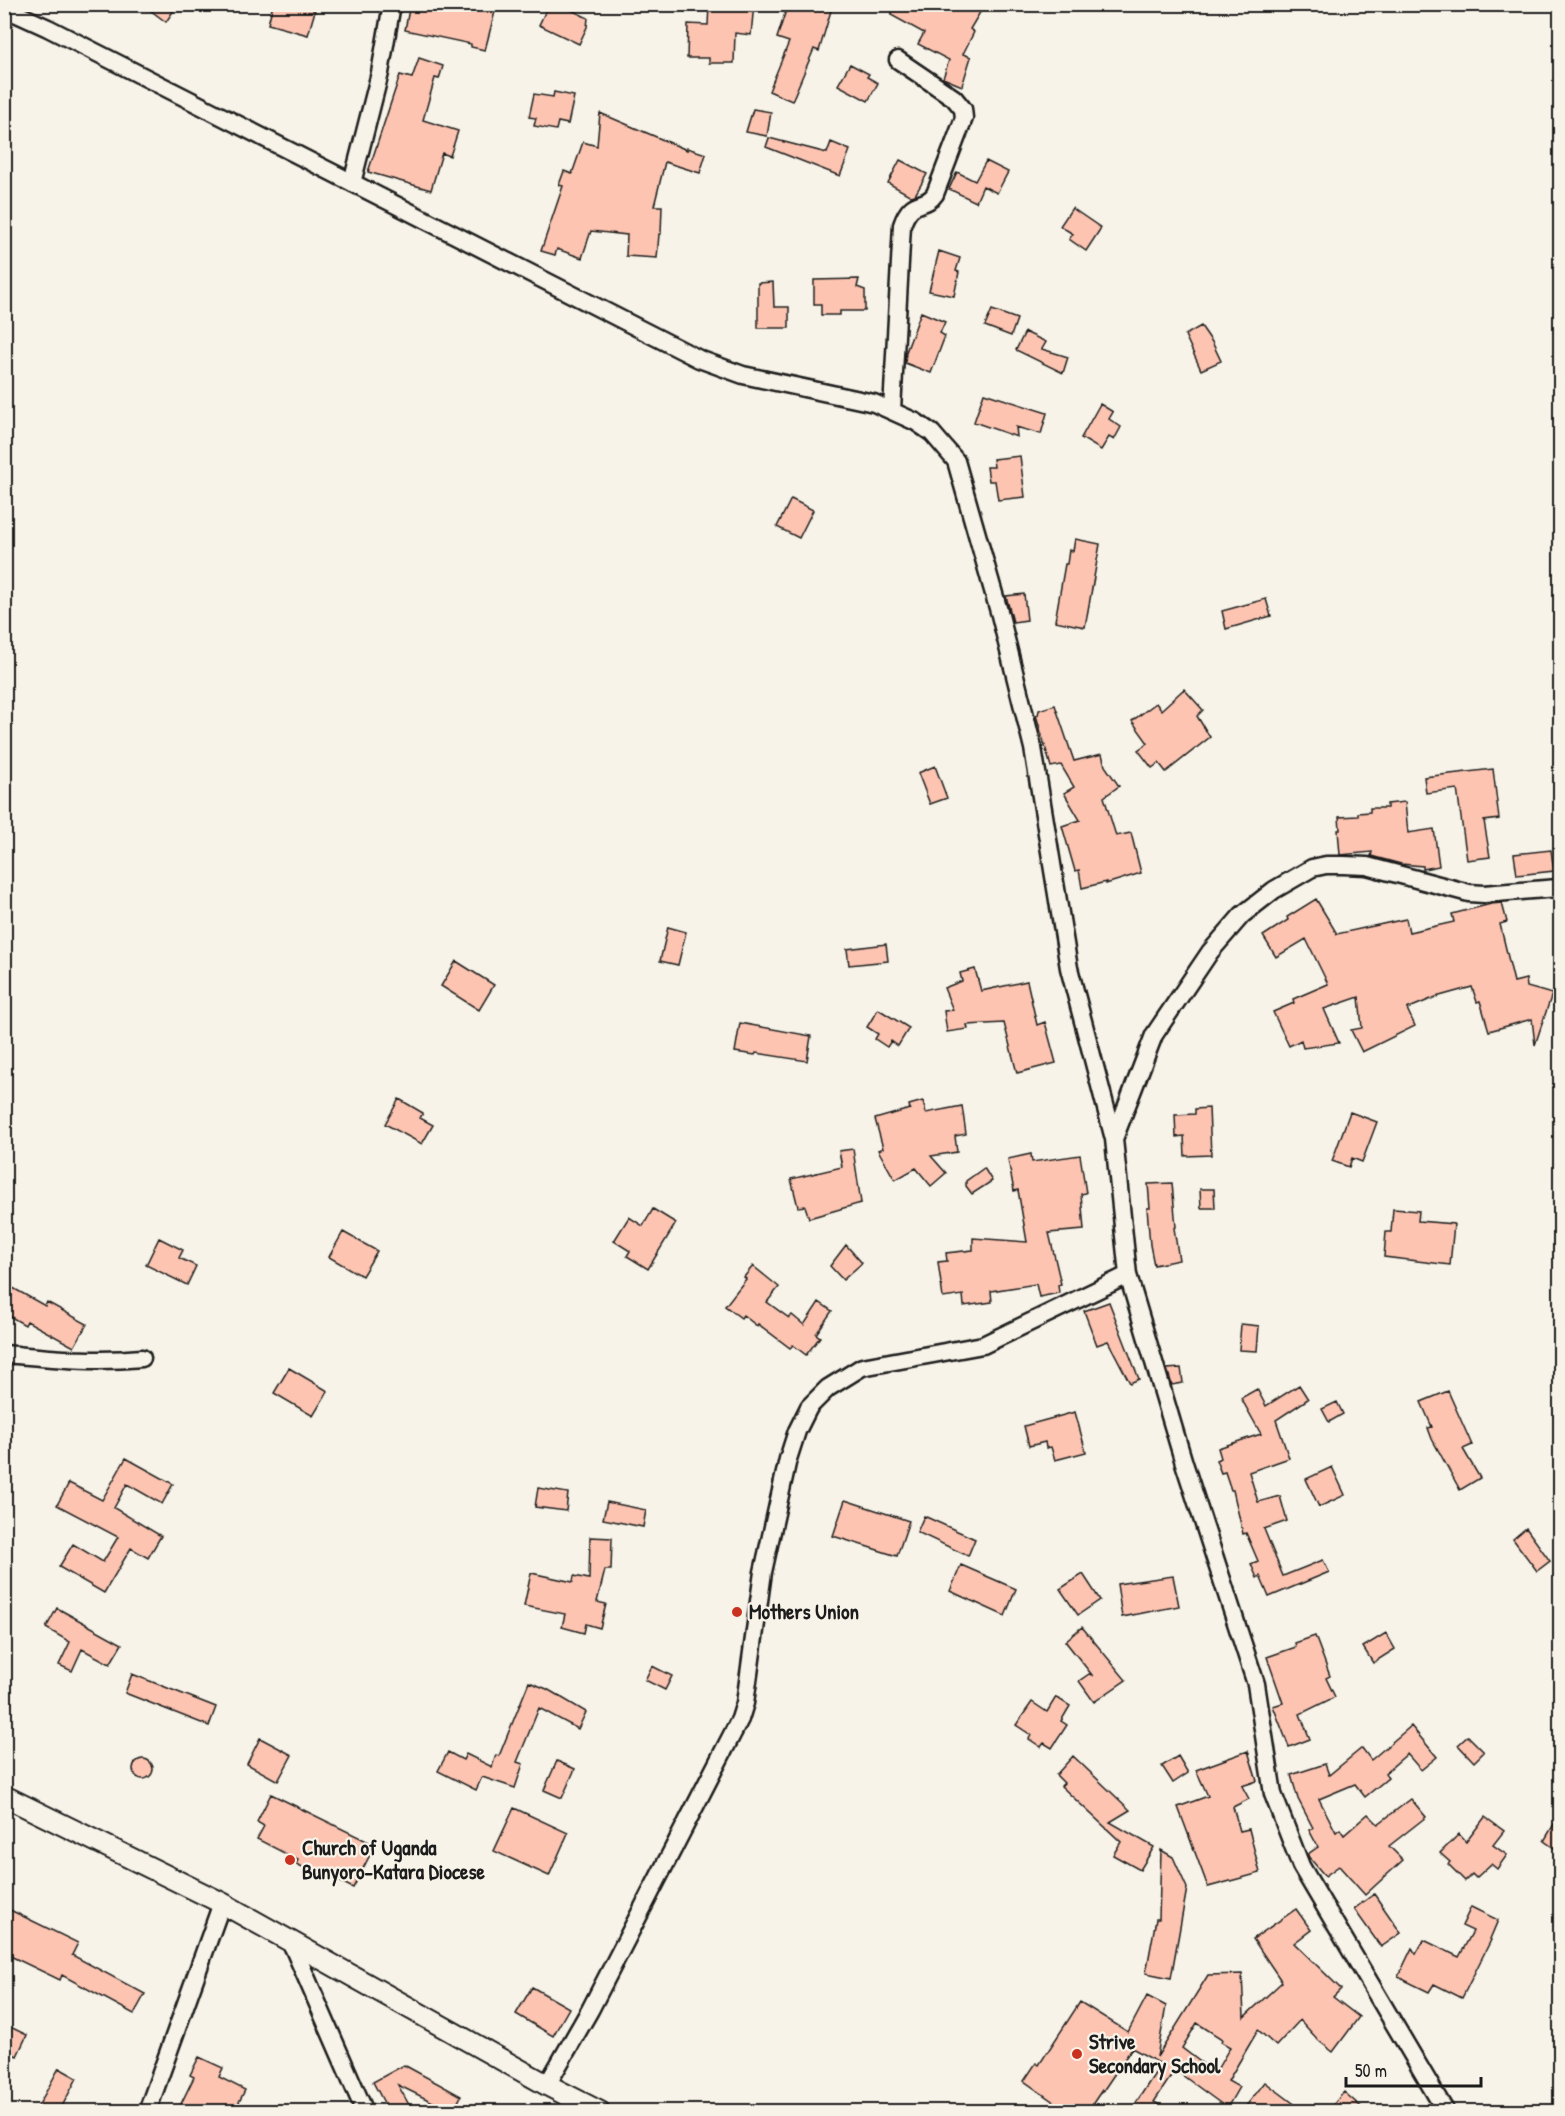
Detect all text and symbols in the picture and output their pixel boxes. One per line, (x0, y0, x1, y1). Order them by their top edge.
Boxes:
place label: Mothers Union (749, 1597, 859, 1626)
marker: Mothers Union (730, 1605, 744, 1619)
place label: Church of Uganda Bunyoro-Katara Diocese (302, 1833, 485, 1887)
marker: Church of Uganda Bunyoro-Katara Diocese (283, 1853, 297, 1867)
place label: Strive Secondary School (1089, 2027, 1221, 2081)
marker: Strive Secondary School (1070, 2047, 1084, 2061)
scale bar (1346, 2050, 1481, 2088)
text: 50 m (1355, 2058, 1387, 2083)

